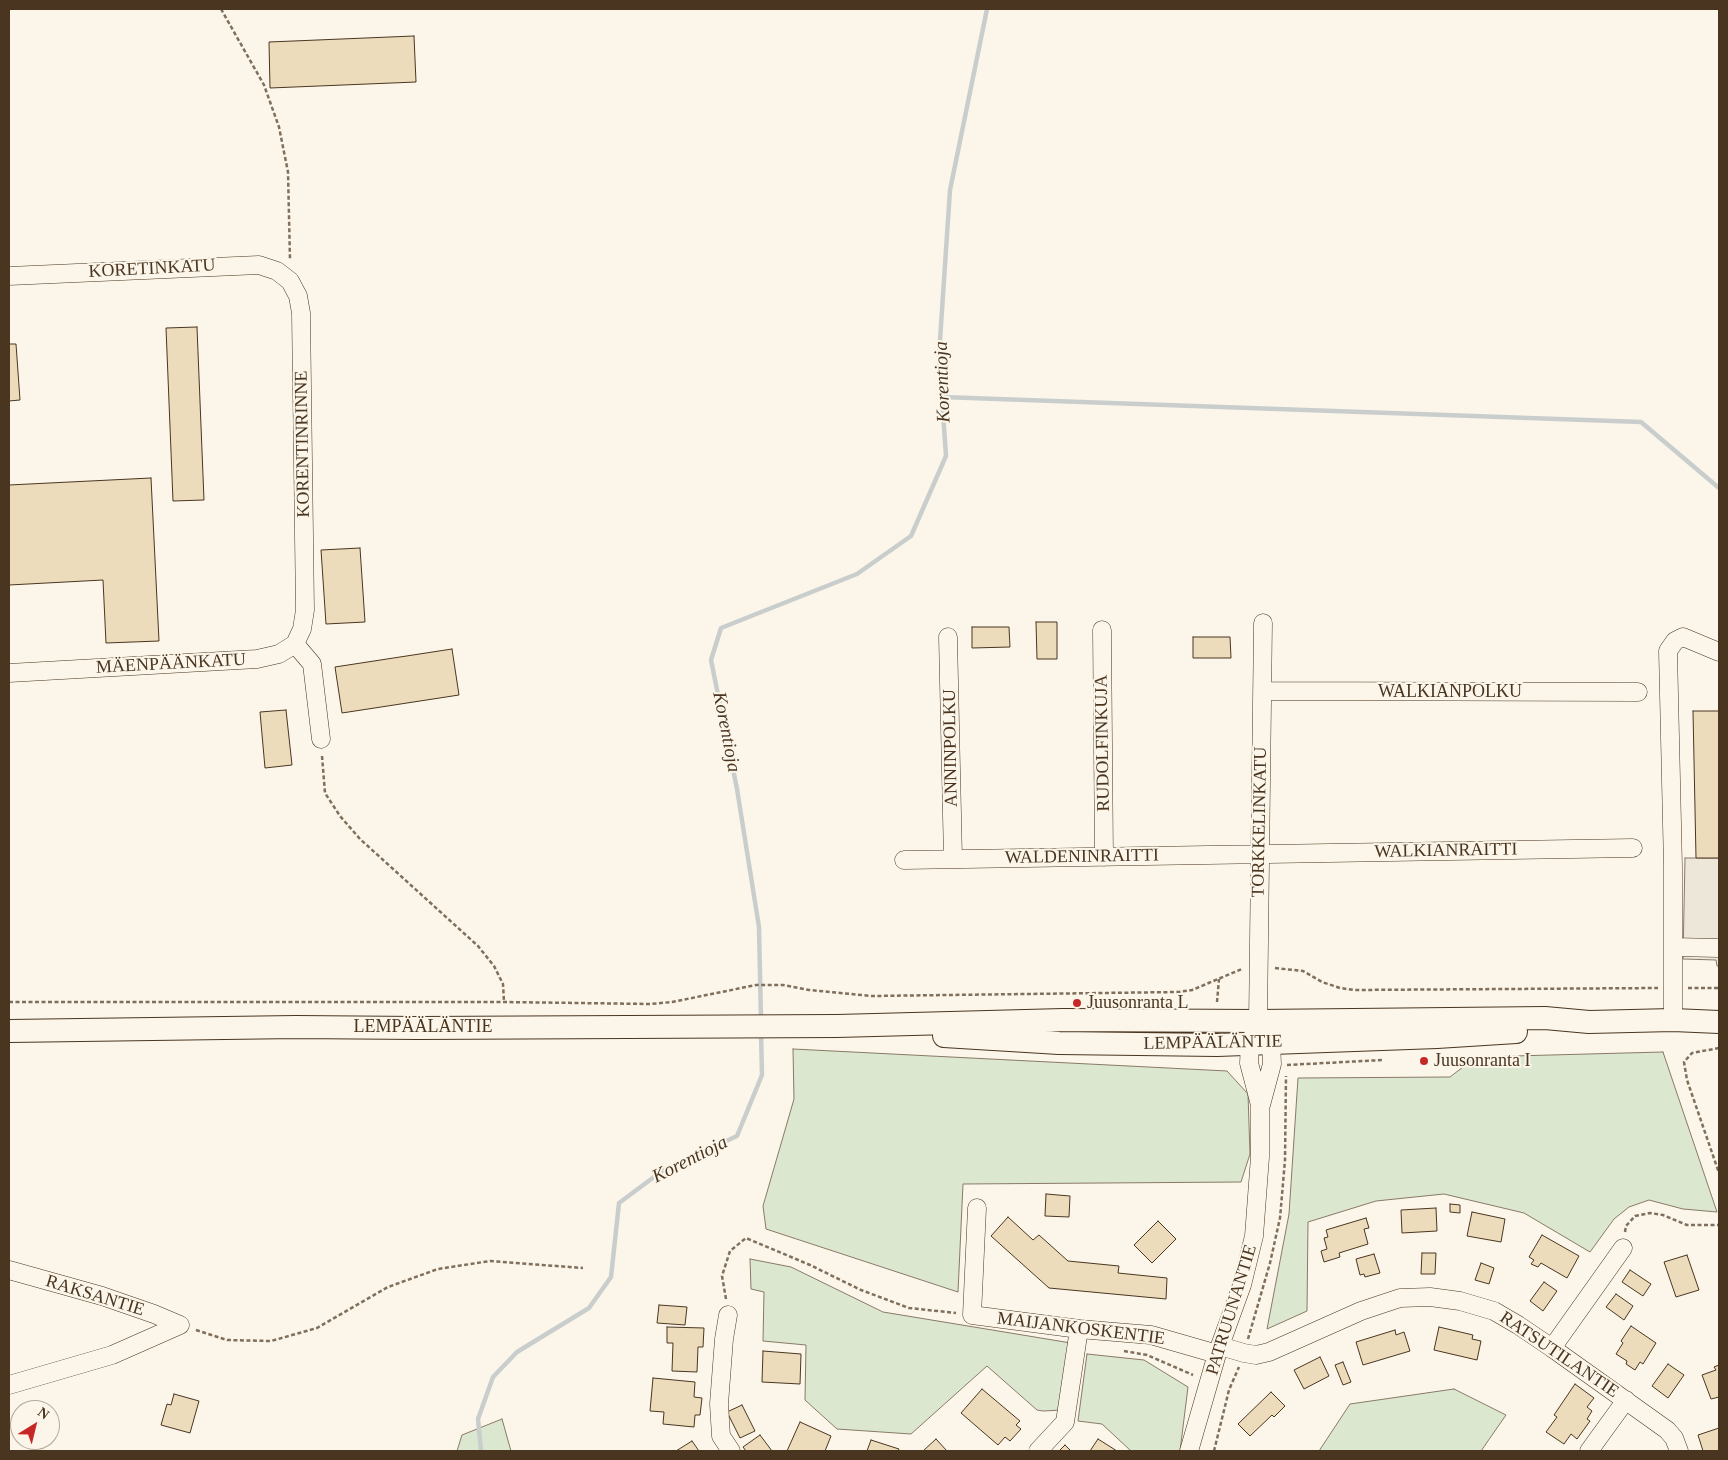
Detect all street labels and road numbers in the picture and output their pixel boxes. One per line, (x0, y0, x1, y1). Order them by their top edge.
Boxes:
street label: KORETINKATU (88, 255, 216, 283)
street label: KORENTINRINNE (291, 370, 315, 518)
street label: MÄENPÄÄNKATU (96, 649, 246, 679)
street label: RUDOLFINKUJA (1091, 674, 1115, 812)
street label: WALKIANPOLKU (1378, 681, 1522, 703)
street label: ANNINPOLKU (939, 689, 963, 807)
street label: TORKKELINKATU (1248, 746, 1272, 898)
street label: WALKIANRAITTI (1374, 839, 1518, 863)
street label: WALDENINRAITTI (1005, 845, 1159, 869)
street label: LEMPÄÄLÄNTIE (354, 1016, 492, 1038)
street label: LEMPÄÄLÄNTIE (1143, 1031, 1283, 1055)
street label: PATRUUNANTIE (1202, 1242, 1262, 1378)
street label: RAKSANTIE (43, 1271, 147, 1321)
street label: RATSUTILANTIE (1495, 1307, 1623, 1403)
street label: MAIJANKOSKENTIE (996, 1308, 1166, 1350)

